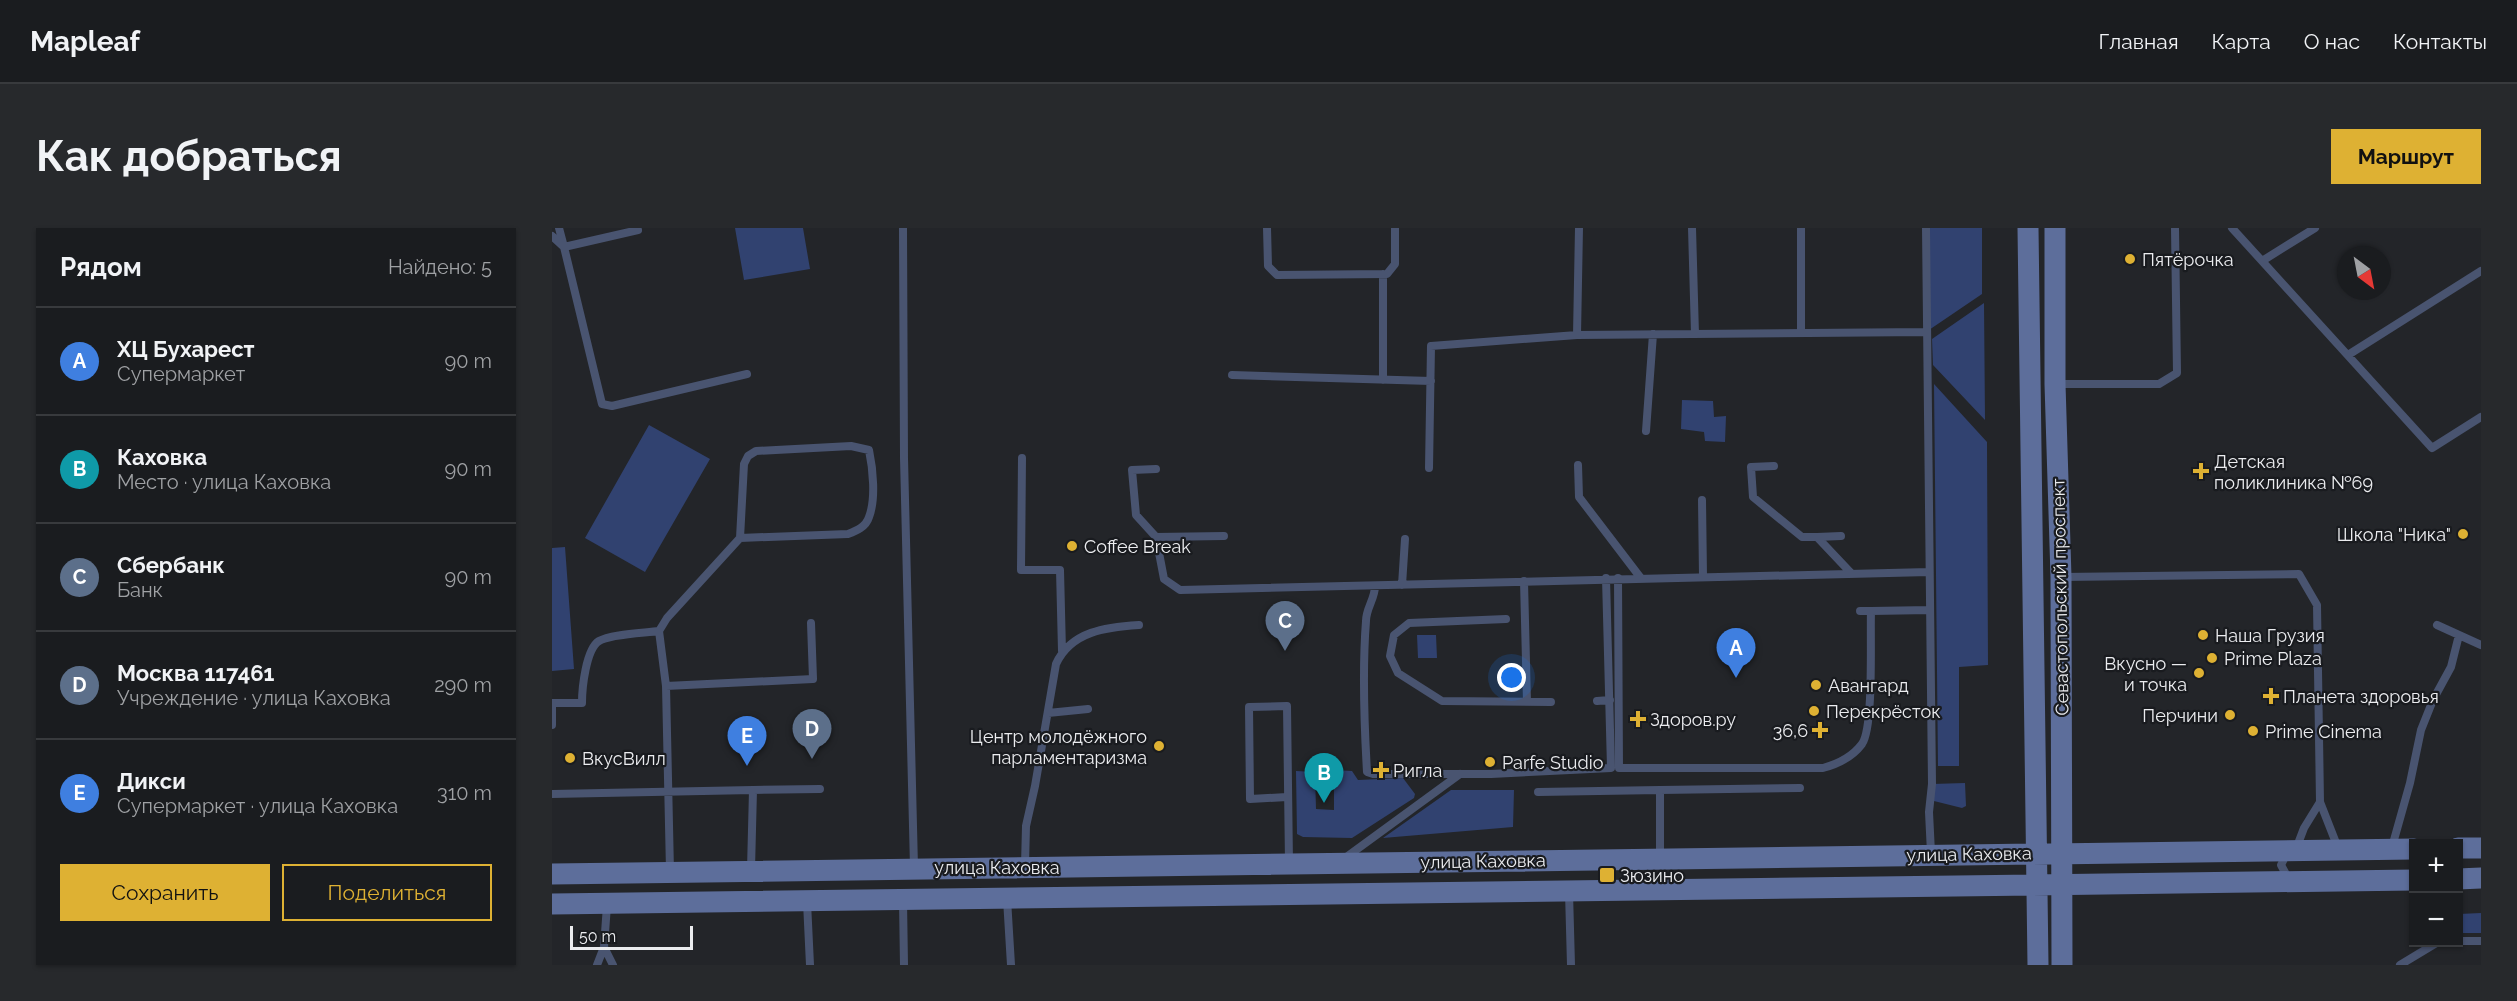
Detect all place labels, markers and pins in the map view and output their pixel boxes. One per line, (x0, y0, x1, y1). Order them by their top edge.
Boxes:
place label: Пятёрочка (2142, 249, 2234, 270)
marker: Пятёрочка (2123, 252, 2137, 266)
place label: Детская поликлиника №69 (2214, 451, 2373, 493)
marker: Детская поликлиника №69 (2192, 462, 2210, 480)
place label: Школа "Ника" (2337, 524, 2451, 545)
marker: Школа "Ника" (2456, 527, 2470, 541)
place label: Coffee Break (1084, 536, 1191, 557)
marker: Coffee Break (1065, 539, 1079, 553)
pin: C (1266, 602, 1304, 651)
place label: Наша Грузия (2215, 625, 2325, 646)
pin: A (1716, 628, 1756, 678)
marker: Наша Грузия (2196, 628, 2210, 642)
place label: Prime Plaza (2224, 648, 2322, 669)
marker: Prime Plaza (2205, 651, 2219, 665)
place label: Вкусно — и точка (2104, 653, 2187, 695)
marker: Вкусно — и точка (2192, 666, 2206, 680)
place label: Авангард (1828, 675, 1909, 696)
marker: Авангард (1809, 678, 1823, 692)
place label: Планета здоровья (2283, 686, 2439, 707)
marker: Планета здоровья (2264, 689, 2278, 703)
place label: Перекрёсток (1826, 701, 1941, 722)
marker: Перекрёсток (1807, 704, 1821, 718)
place label: Перчини (2142, 705, 2218, 726)
marker: Перчини (2223, 708, 2237, 722)
place label: Здоров.ру (1650, 709, 1736, 730)
pin: D (792, 710, 832, 759)
marker: Здоров.ру (1631, 712, 1645, 726)
pin: E (728, 716, 766, 766)
place label: 36,6 (1773, 720, 1808, 741)
place label: Prime Cinema (2265, 721, 2382, 742)
marker: 36,6 (1813, 723, 1827, 737)
marker: Prime Cinema (2246, 724, 2260, 738)
place label: Центр молодёжного парламентаризма (970, 726, 1147, 768)
marker: Центр молодёжного парламентаризма (1152, 739, 1166, 753)
place label: ВкусВилл (582, 748, 666, 769)
marker: ВкусВилл (563, 751, 577, 765)
place label: Parfe Studio (1502, 752, 1604, 773)
pin: B (1304, 754, 1344, 803)
marker: Parfe Studio (1483, 755, 1497, 769)
place label: Ригла (1393, 760, 1442, 781)
marker: Ригла (1374, 763, 1388, 777)
place label: Зюзино (1620, 865, 1684, 886)
marker: Зюзино (1598, 866, 1616, 884)

